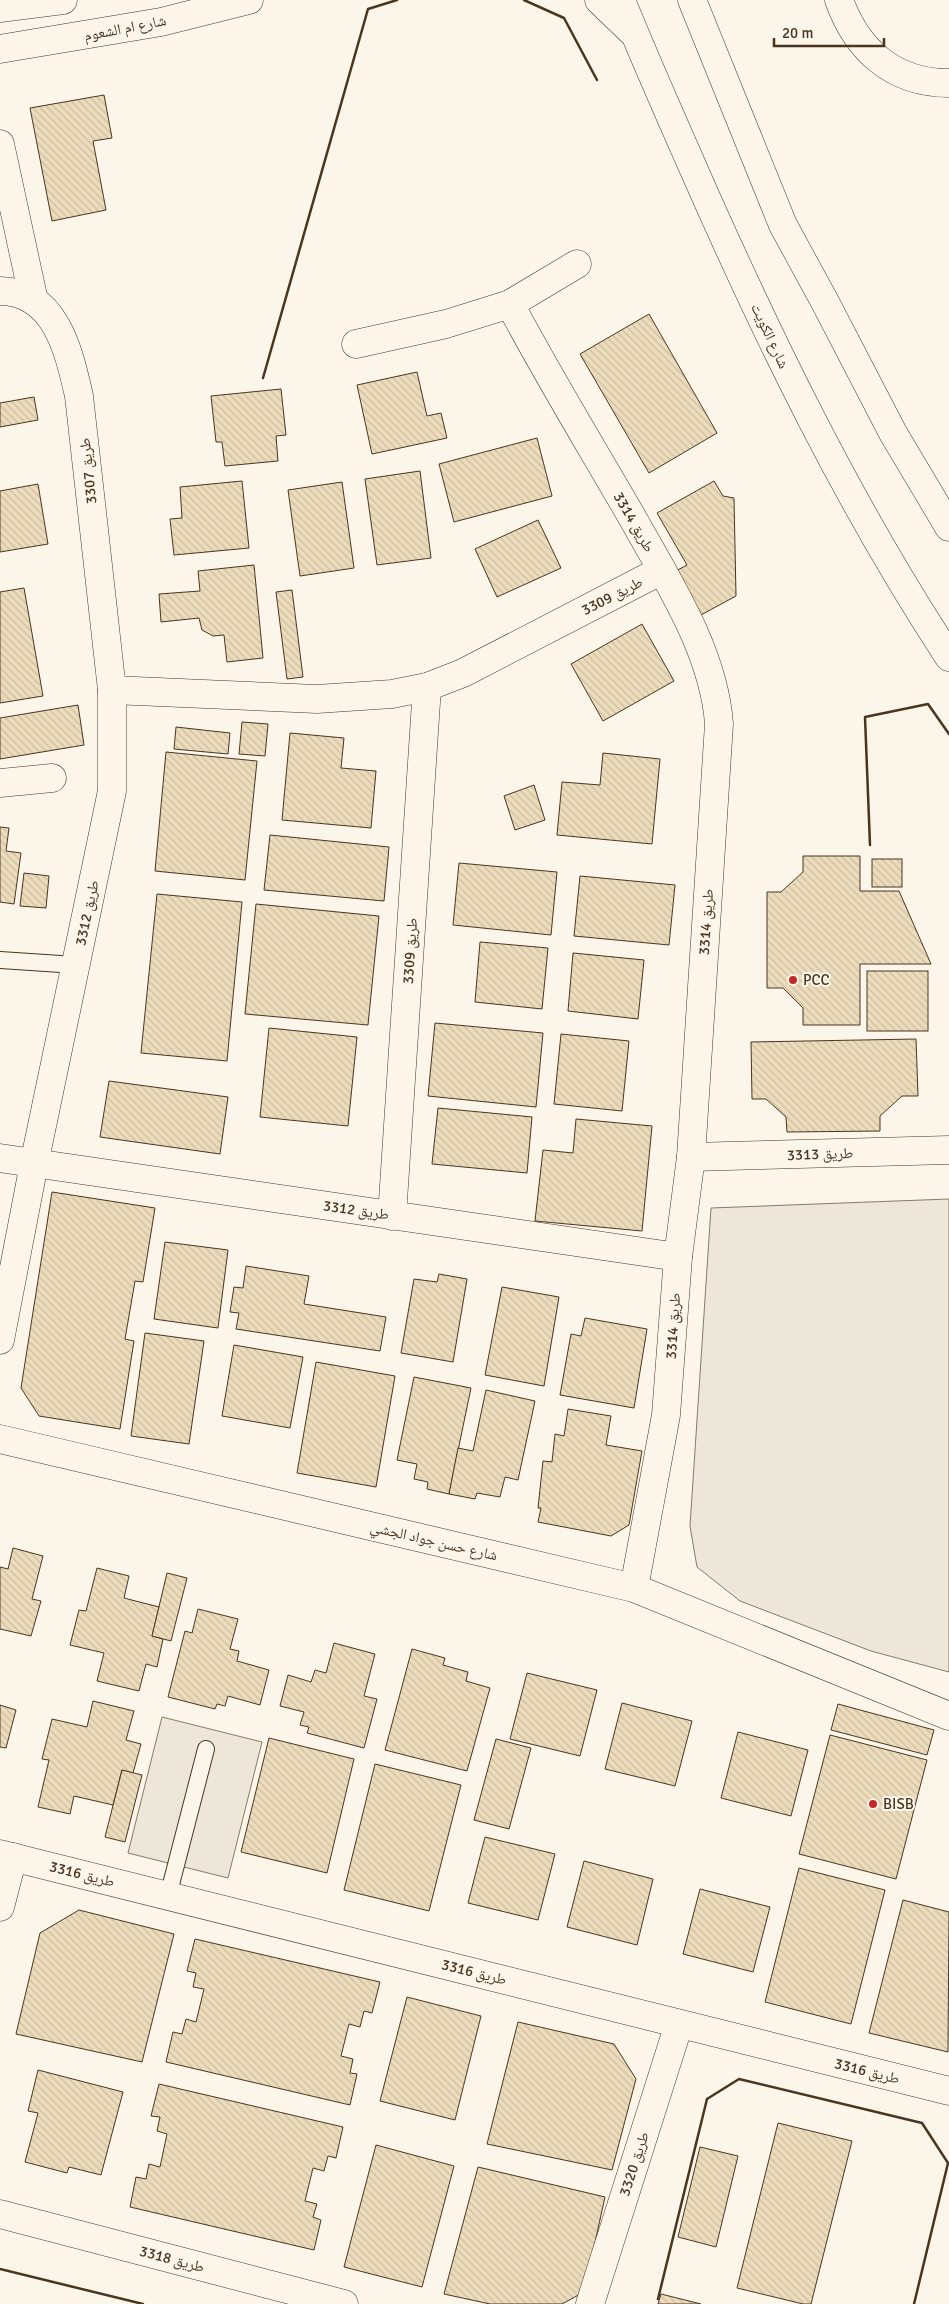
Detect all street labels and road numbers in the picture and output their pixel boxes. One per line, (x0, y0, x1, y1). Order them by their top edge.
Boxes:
street label: شارع ام الشعوم (82, 11, 168, 46)
street label: شارع الكويت (746, 301, 793, 372)
street label: طريق 3307 (76, 437, 101, 505)
street label: طريق 3314 (609, 489, 658, 556)
street label: طريق 3309 (578, 573, 646, 620)
street label: طريق 3312 (71, 879, 104, 948)
street label: طريق 3314 (695, 888, 718, 956)
street label: طريق 3309 (399, 917, 422, 985)
street label: طريق 3313 (786, 1144, 854, 1165)
street label: طريق 3312 (322, 1196, 390, 1225)
street label: طريق 3314 (662, 1292, 685, 1360)
street label: شارع حسن جواد الجشي (368, 1518, 499, 1567)
street label: طريق 3316 (47, 1857, 117, 1892)
street label: طريق 3316 (439, 1955, 509, 1990)
street label: طريق 3316 (832, 2054, 902, 2089)
street label: طريق 3320 (615, 2130, 654, 2199)
street label: طريق 3318 (137, 2242, 207, 2277)

